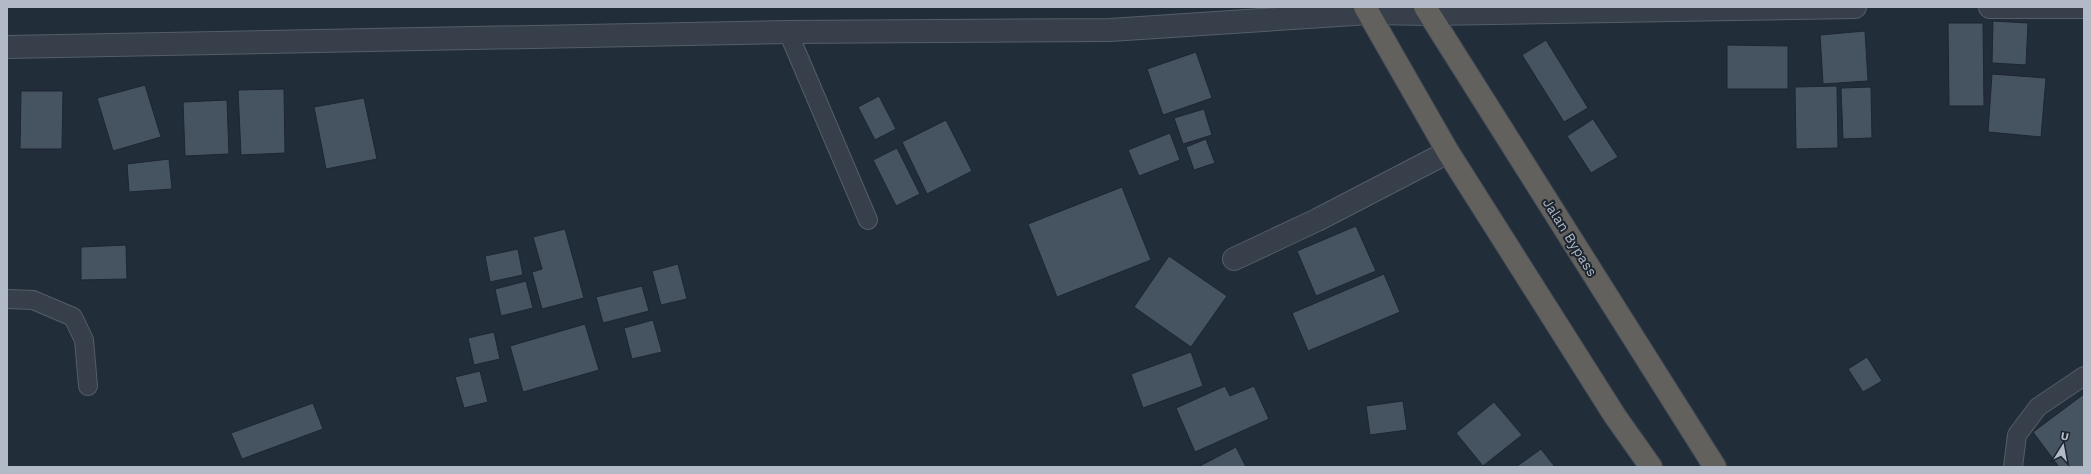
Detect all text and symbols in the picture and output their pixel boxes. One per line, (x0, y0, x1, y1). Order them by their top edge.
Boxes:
street label: Jalan Bypass (1540, 195, 1600, 279)
north arrow (2043, 426, 2083, 466)
text: U (2060, 430, 2070, 444)

